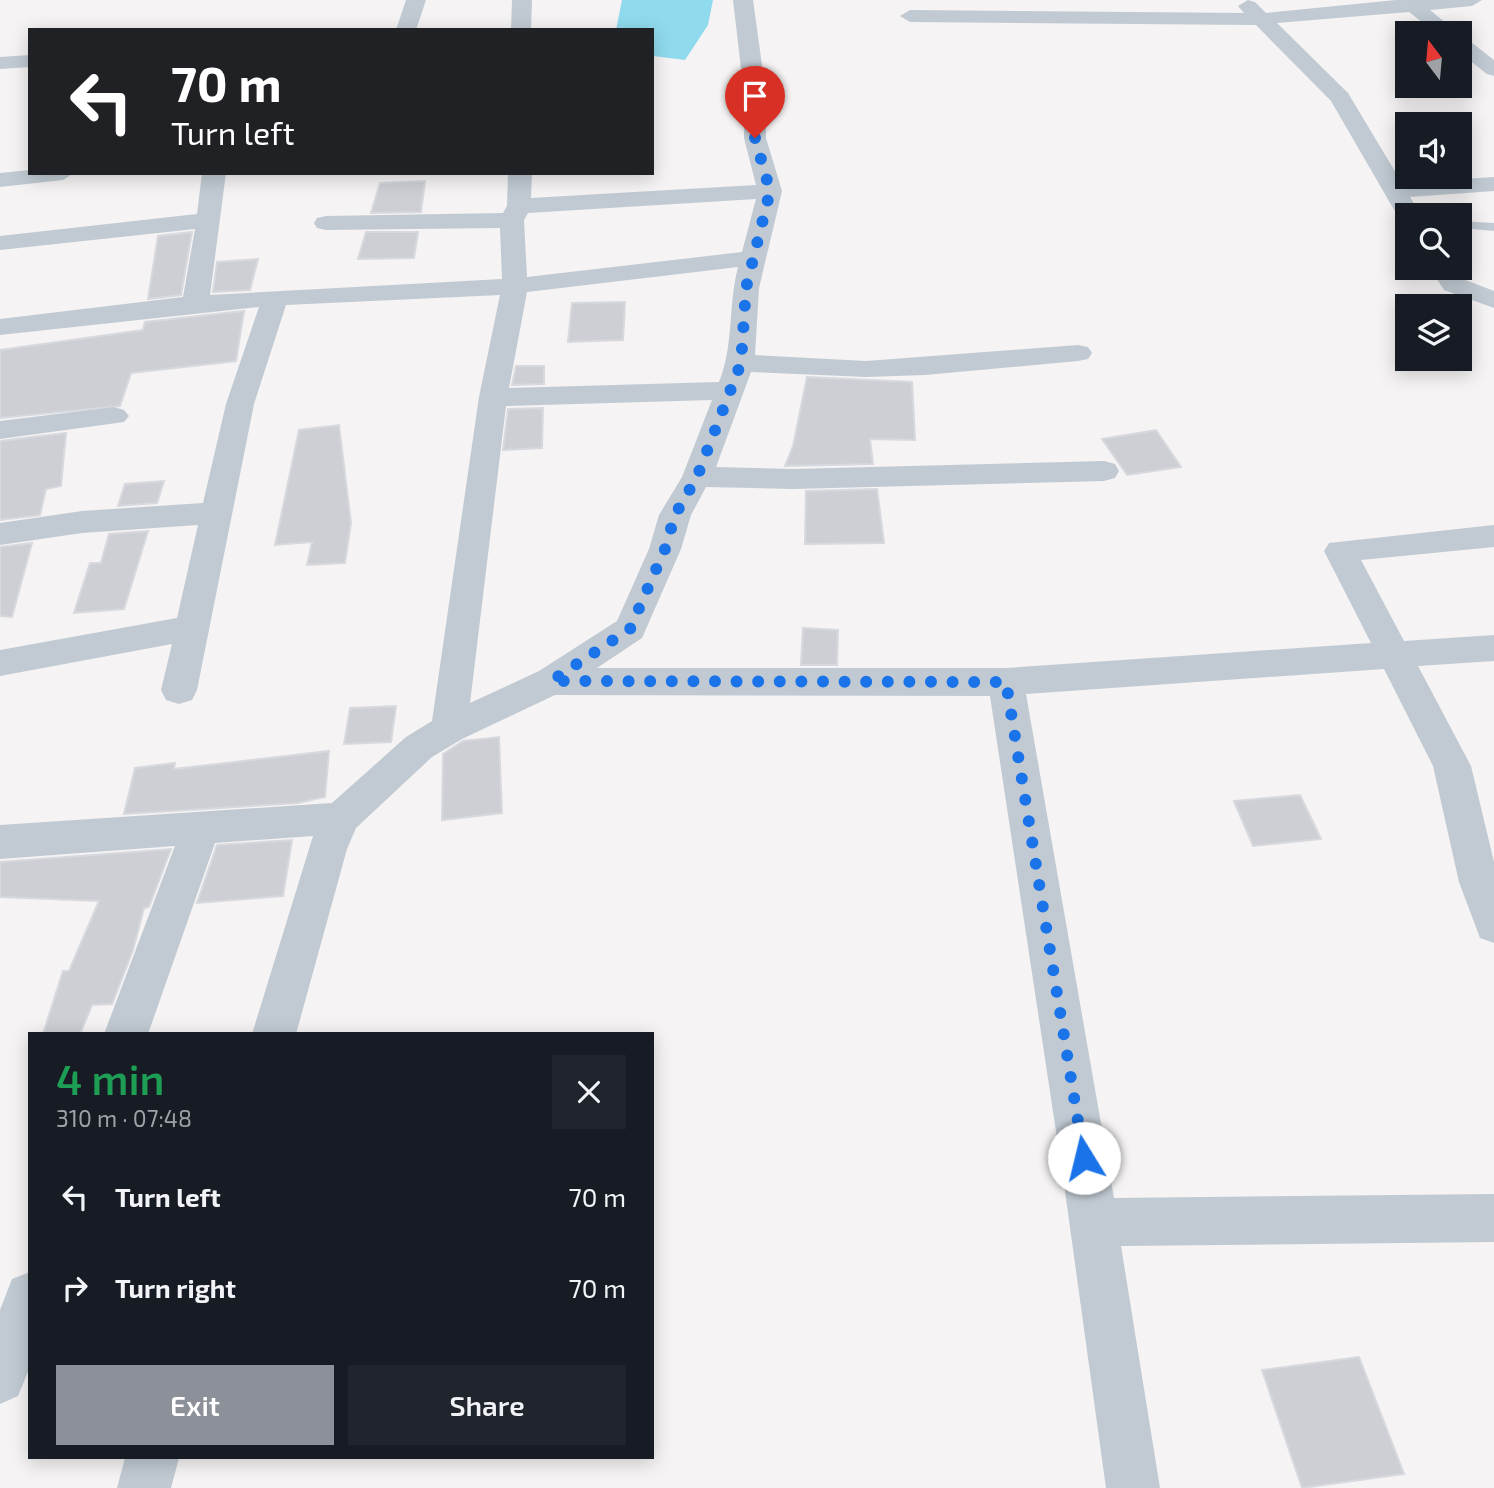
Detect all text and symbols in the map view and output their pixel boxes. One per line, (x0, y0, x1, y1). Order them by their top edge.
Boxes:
north arrow (1395, 21, 1472, 98)
map controls (1395, 21, 1472, 371)
text: 70 m (171, 53, 282, 112)
icon: left (56, 56, 147, 147)
pin (725, 66, 785, 138)
icon: arrive (736, 77, 774, 115)
button: sound (1395, 112, 1472, 189)
text: Turn left (171, 113, 295, 151)
button: search (1395, 203, 1472, 280)
button: layers (1395, 294, 1472, 371)
text: 4 min (56, 1053, 165, 1103)
button: close (552, 1055, 626, 1129)
text: 310 m · 07:48 (56, 1104, 192, 1132)
position arrow (1047, 1121, 1121, 1195)
icon: left (56, 1178, 94, 1216)
text: Turn left (115, 1181, 221, 1212)
text: 70 m (568, 1181, 626, 1212)
icon: right (56, 1269, 94, 1307)
text: Turn right (115, 1272, 236, 1303)
text: 70 m (568, 1272, 626, 1303)
button: Exit (56, 1365, 334, 1445)
button: Share (348, 1365, 626, 1445)

